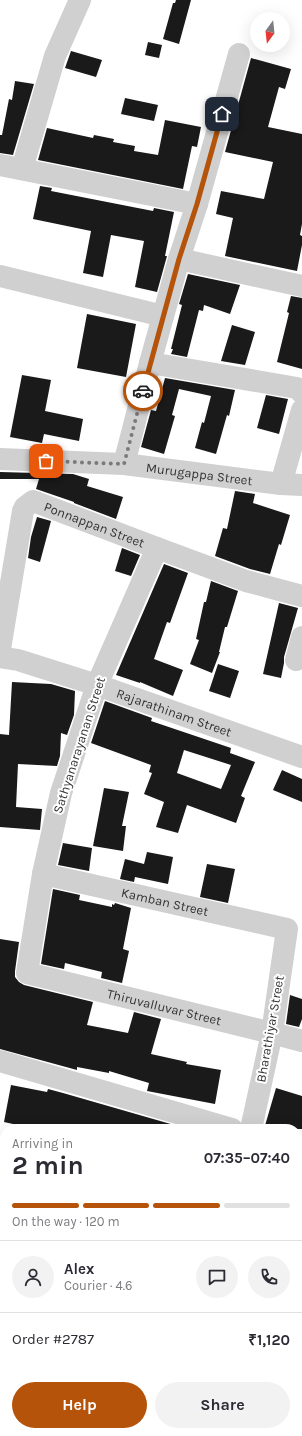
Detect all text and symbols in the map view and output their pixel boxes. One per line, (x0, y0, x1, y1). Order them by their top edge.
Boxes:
north arrow (250, 12, 290, 52)
map controls (250, 12, 290, 52)
pin (205, 97, 239, 131)
icon: home (211, 103, 233, 125)
courier (123, 371, 163, 411)
icon: car (132, 380, 154, 402)
pin (29, 444, 63, 478)
icon: bag (35, 450, 57, 472)
street label: Murugappa Street (145, 459, 254, 488)
street label: Ponnappan Street (42, 498, 147, 550)
street label: Sathyanarayanan Street (50, 675, 108, 815)
street label: Rajarathinam Street (115, 685, 234, 739)
street label: Kamban Street (120, 884, 210, 919)
street label: Bharathiyar Street (253, 974, 287, 1084)
street label: Thiruvalluvar Street (106, 985, 223, 1028)
text: Arriving in (12, 1136, 73, 1151)
text: 07:35–07:40 (204, 1149, 290, 1167)
text: 2 min (12, 1150, 84, 1181)
text: On the way · 120 m (12, 1214, 120, 1229)
button: person (12, 1256, 54, 1298)
button: chat (196, 1256, 238, 1298)
button: phone (248, 1256, 290, 1298)
text: Alex (64, 1260, 94, 1278)
text: Courier · 4.6 (64, 1278, 132, 1293)
text: Order #2787 (12, 1330, 94, 1348)
text: ₹1,120 (248, 1331, 290, 1349)
button: Help (12, 1382, 147, 1428)
button: Share (155, 1382, 290, 1428)

